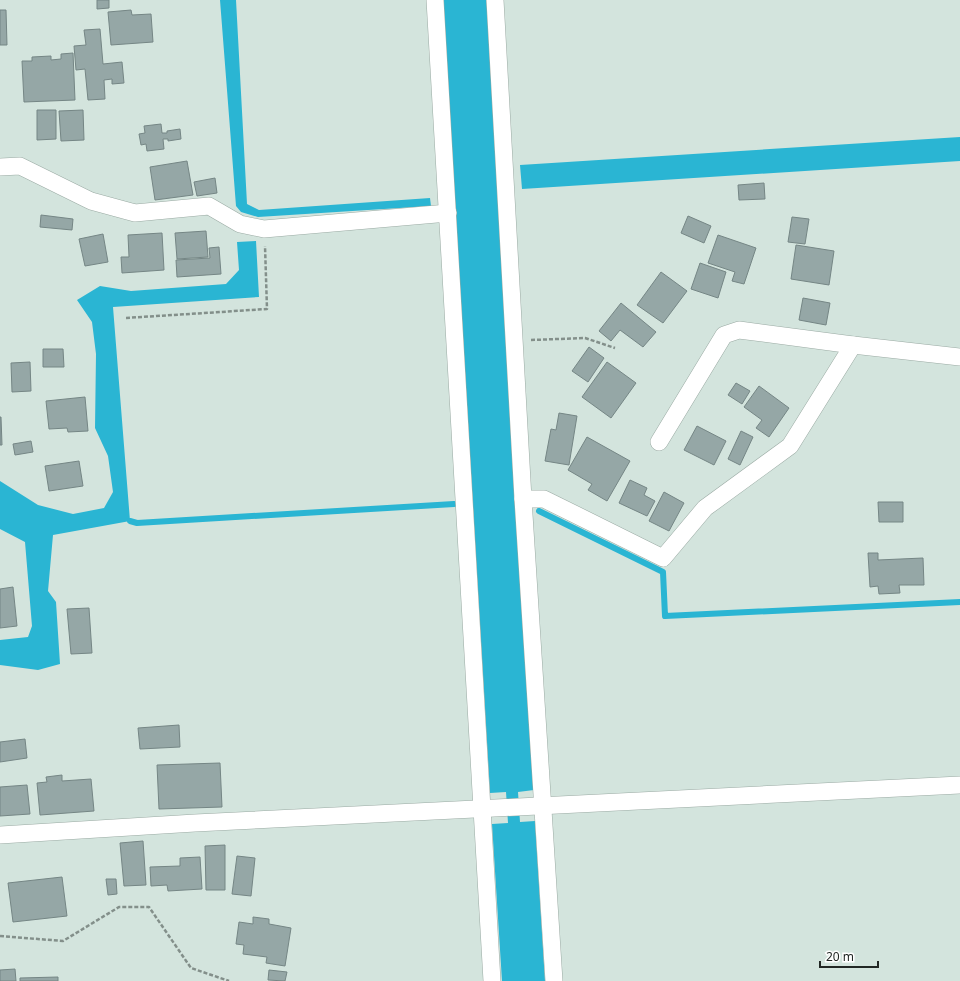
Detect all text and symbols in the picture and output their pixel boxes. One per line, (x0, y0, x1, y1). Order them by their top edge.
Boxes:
scale bar (820, 943, 878, 969)
text: 20 m (826, 948, 854, 965)

